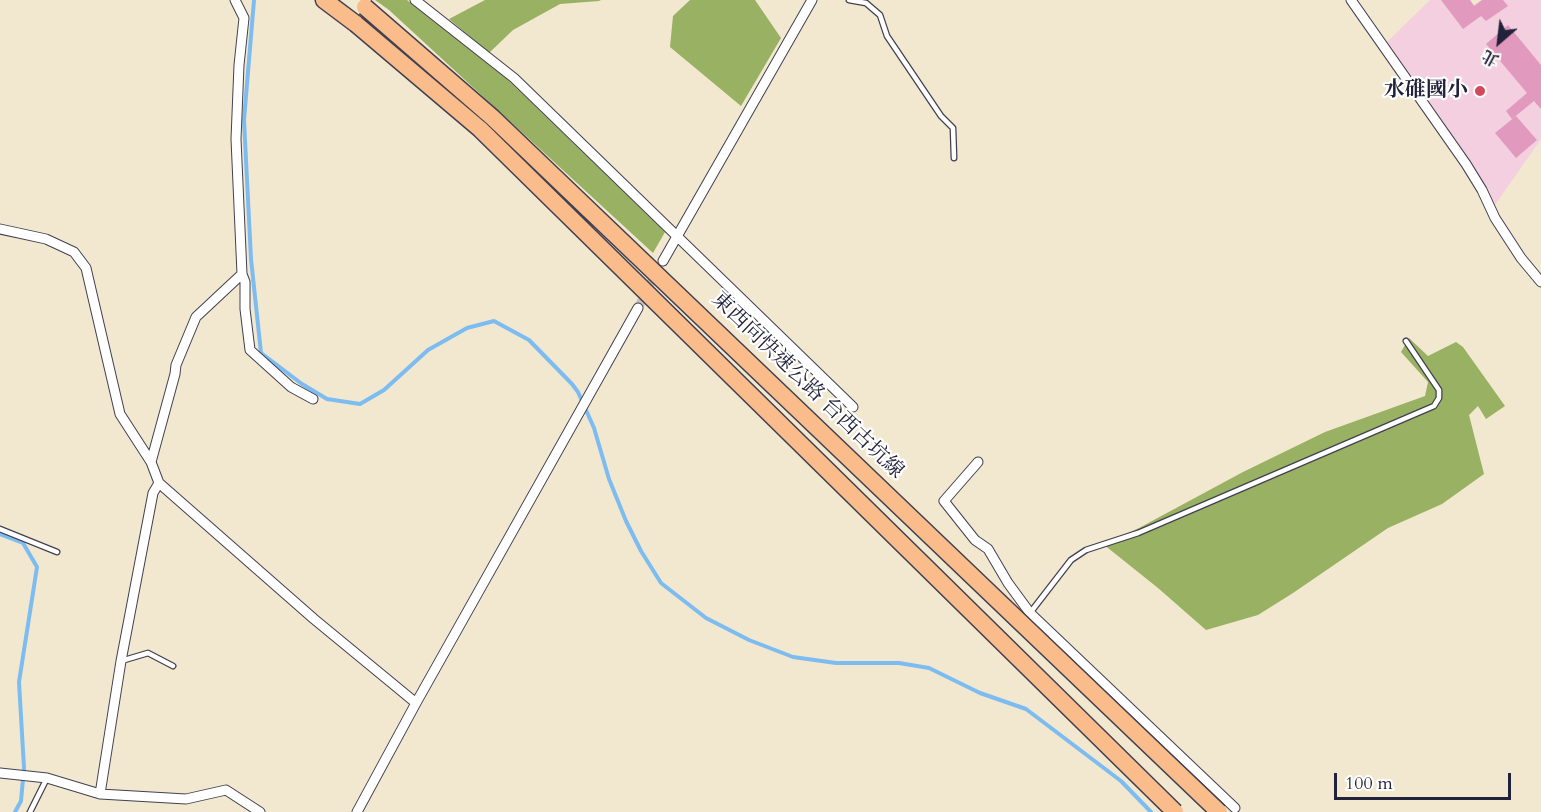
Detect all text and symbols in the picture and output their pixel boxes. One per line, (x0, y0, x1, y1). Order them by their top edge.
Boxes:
north arrow (1469, 12, 1529, 72)
text: 北 (1478, 44, 1503, 71)
place label: 水碓國小 (1384, 78, 1468, 104)
marker: 水碓國小 (1473, 84, 1487, 98)
street label: 東西向快速公路 台西古坑線 (706, 287, 908, 485)
scale bar (1337, 761, 1514, 799)
text: 100 m (1345, 771, 1393, 796)

